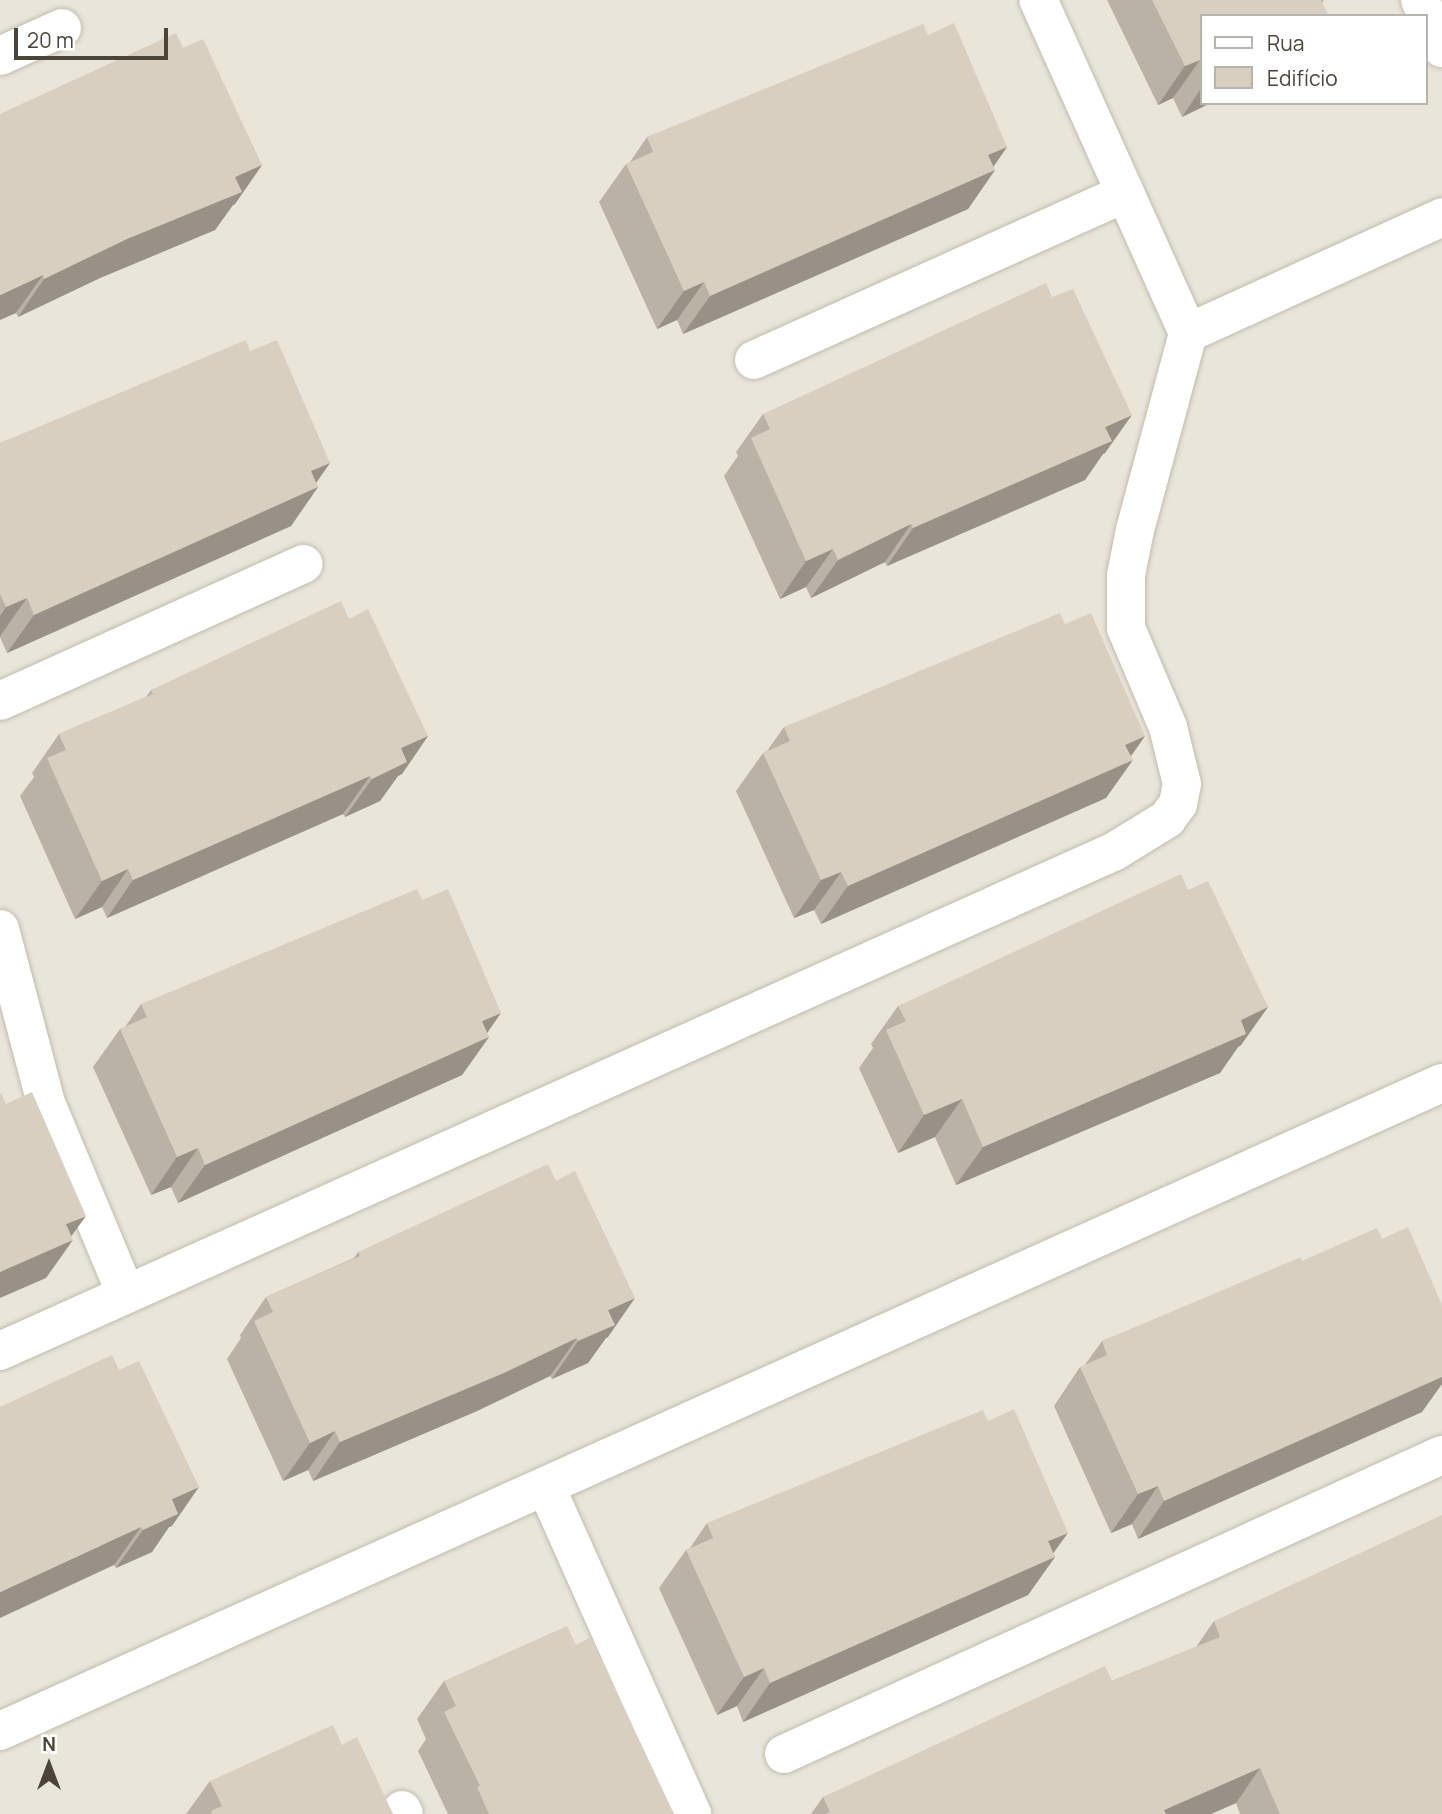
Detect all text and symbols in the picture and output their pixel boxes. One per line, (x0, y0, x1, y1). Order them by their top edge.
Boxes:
scale bar (18, 14, 172, 58)
legend (1200, 14, 1428, 105)
text: 20 m (27, 26, 74, 54)
text: Rua (1267, 29, 1304, 57)
text: Edifício (1267, 64, 1338, 92)
north arrow (14, 1730, 84, 1800)
text: N (42, 1731, 56, 1757)

